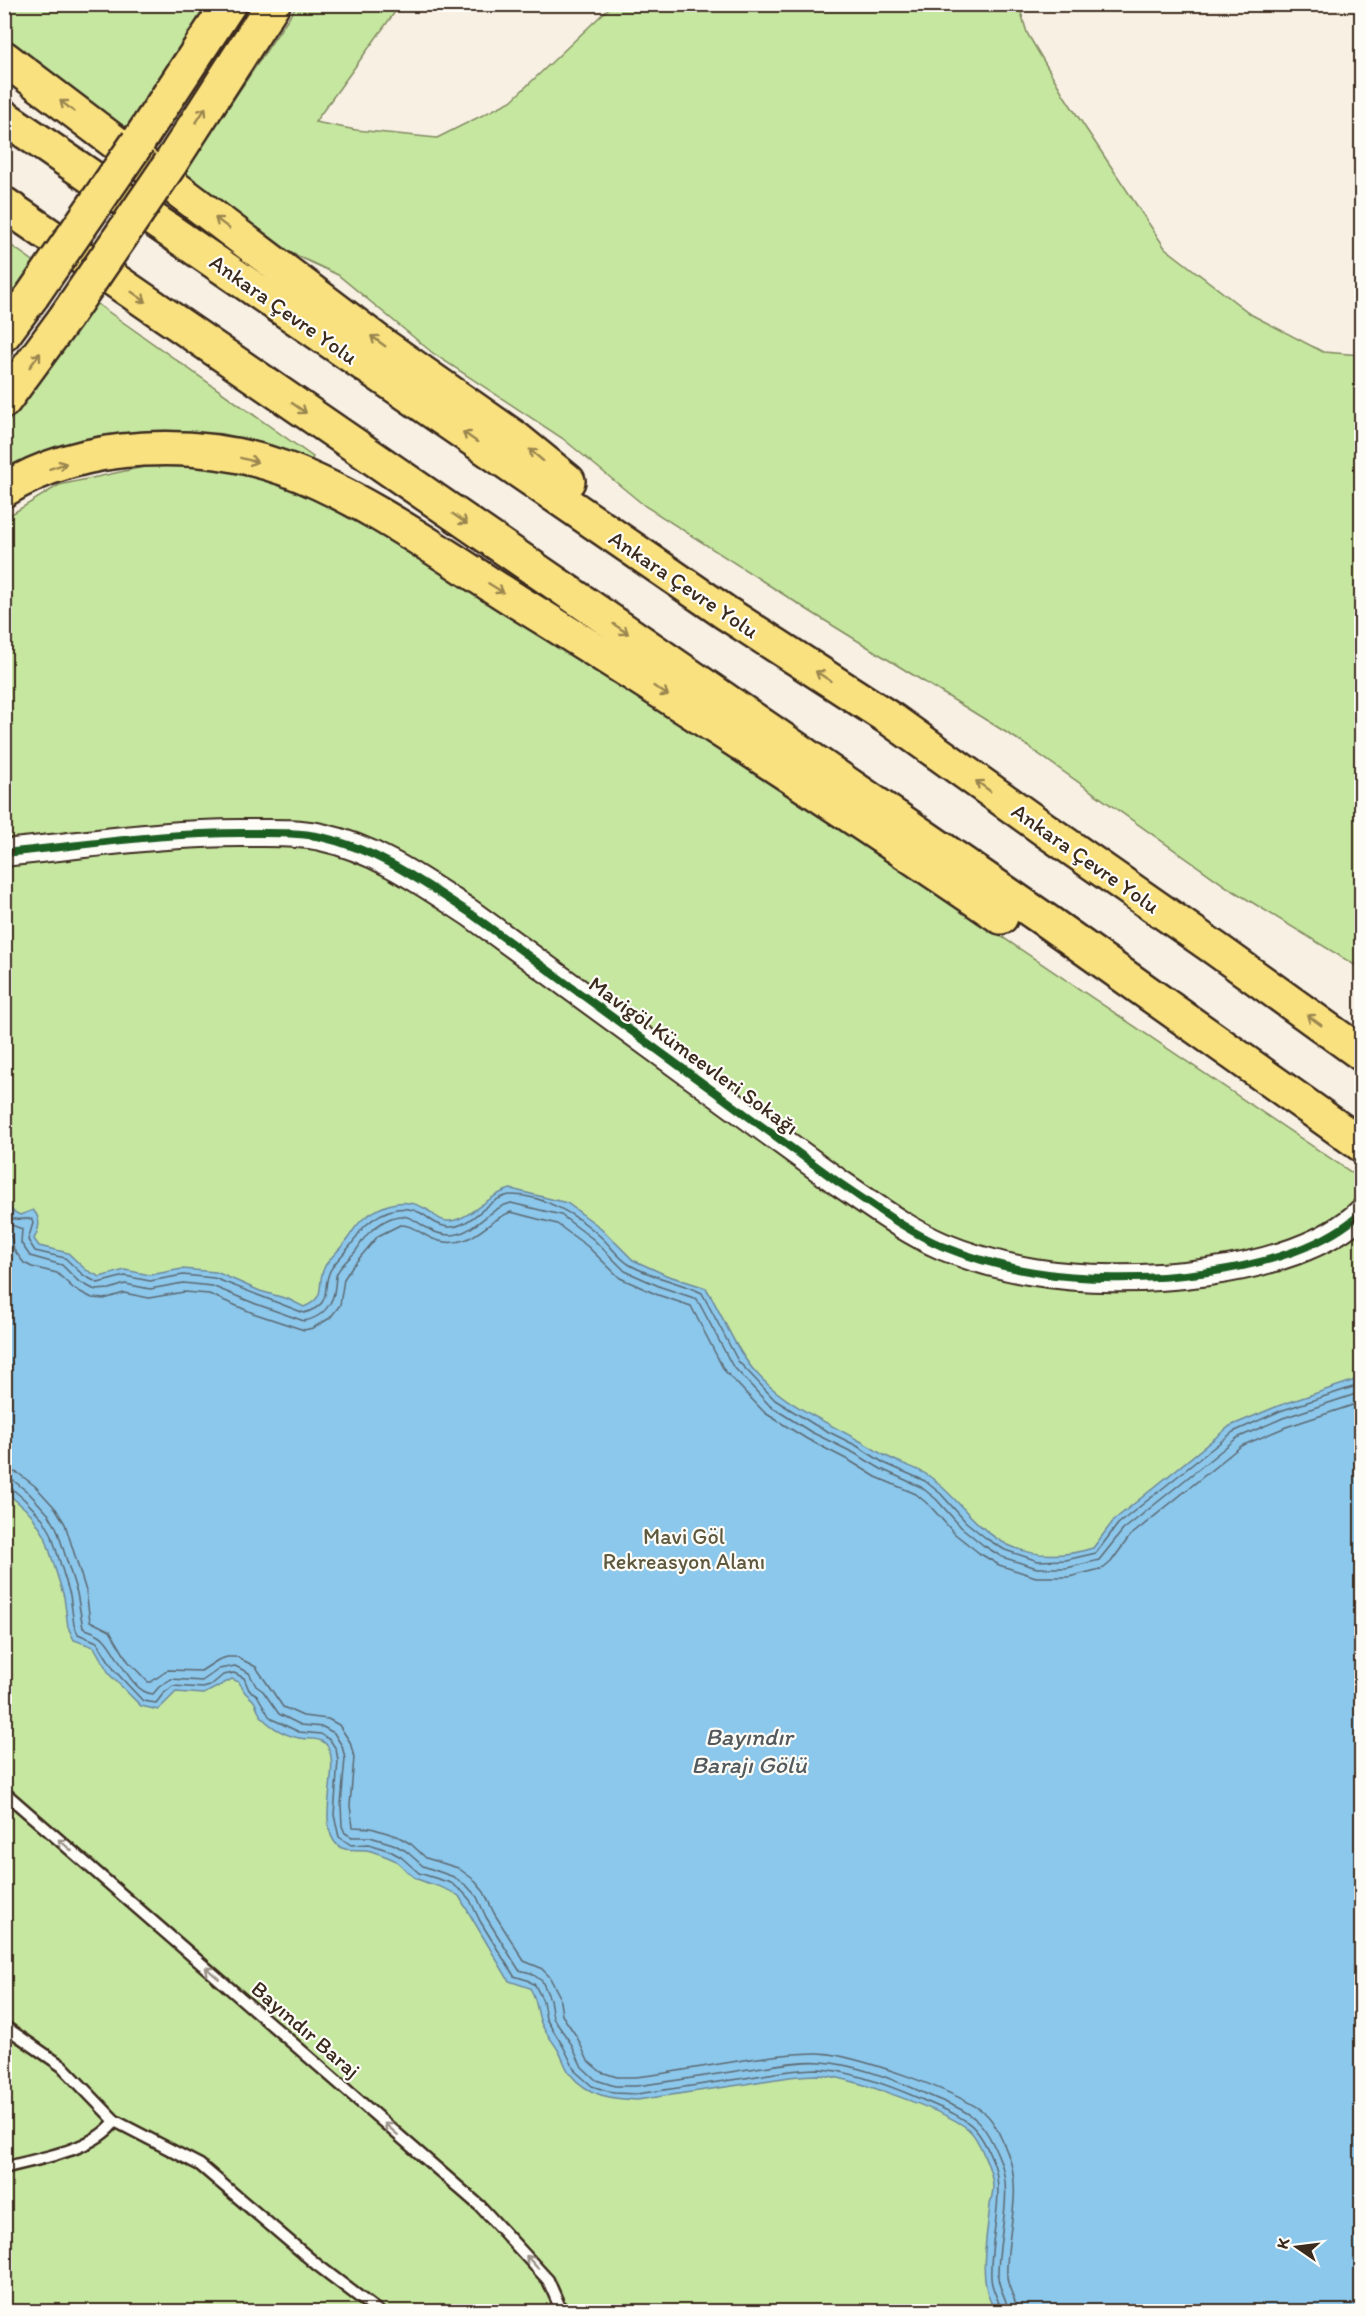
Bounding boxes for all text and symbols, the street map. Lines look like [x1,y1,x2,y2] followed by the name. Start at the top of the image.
[59,99,75,112] one-way arrow
[196,107,208,124] one-way arrow
[215,217,231,230] one-way arrow
[204,248,363,371] street label: Ankara Çevre Yolu
[130,291,147,303] one-way arrow
[370,335,386,347] one-way arrow
[29,352,41,368] one-way arrow
[291,402,307,414] one-way arrow
[463,431,479,443] one-way arrow
[528,448,544,461] one-way arrow
[240,454,259,466] one-way arrow
[48,460,67,471] one-way arrow
[451,513,468,525] one-way arrow
[604,524,764,644] street label: Ankara Çevre Yolu
[487,581,504,594] one-way arrow
[612,623,628,635] one-way arrow
[815,669,832,681] one-way arrow
[652,686,669,698] one-way arrow
[976,780,992,792] one-way arrow
[1006,797,1165,920] street label: Ankara Çevre Yolu
[583,970,804,1141] street label: Mavigöl Kümeevleri Sokağı
[1307,1014,1323,1026] one-way arrow
[603,1523,765,1575] park label: Mavi Göl Rekreasyon Alanı
[691,1722,808,1779] water label: Bayındır Barajı Gölü
[58,1838,73,1852] one-way arrow
[205,1966,220,1980] one-way arrow
[246,1975,366,2084] street label: Bayındır Baraj
[383,2122,399,2135] one-way arrow
[1267,2217,1327,2277] north arrow
[1272,2235,1294,2251] text: K
[525,2255,539,2270] one-way arrow

